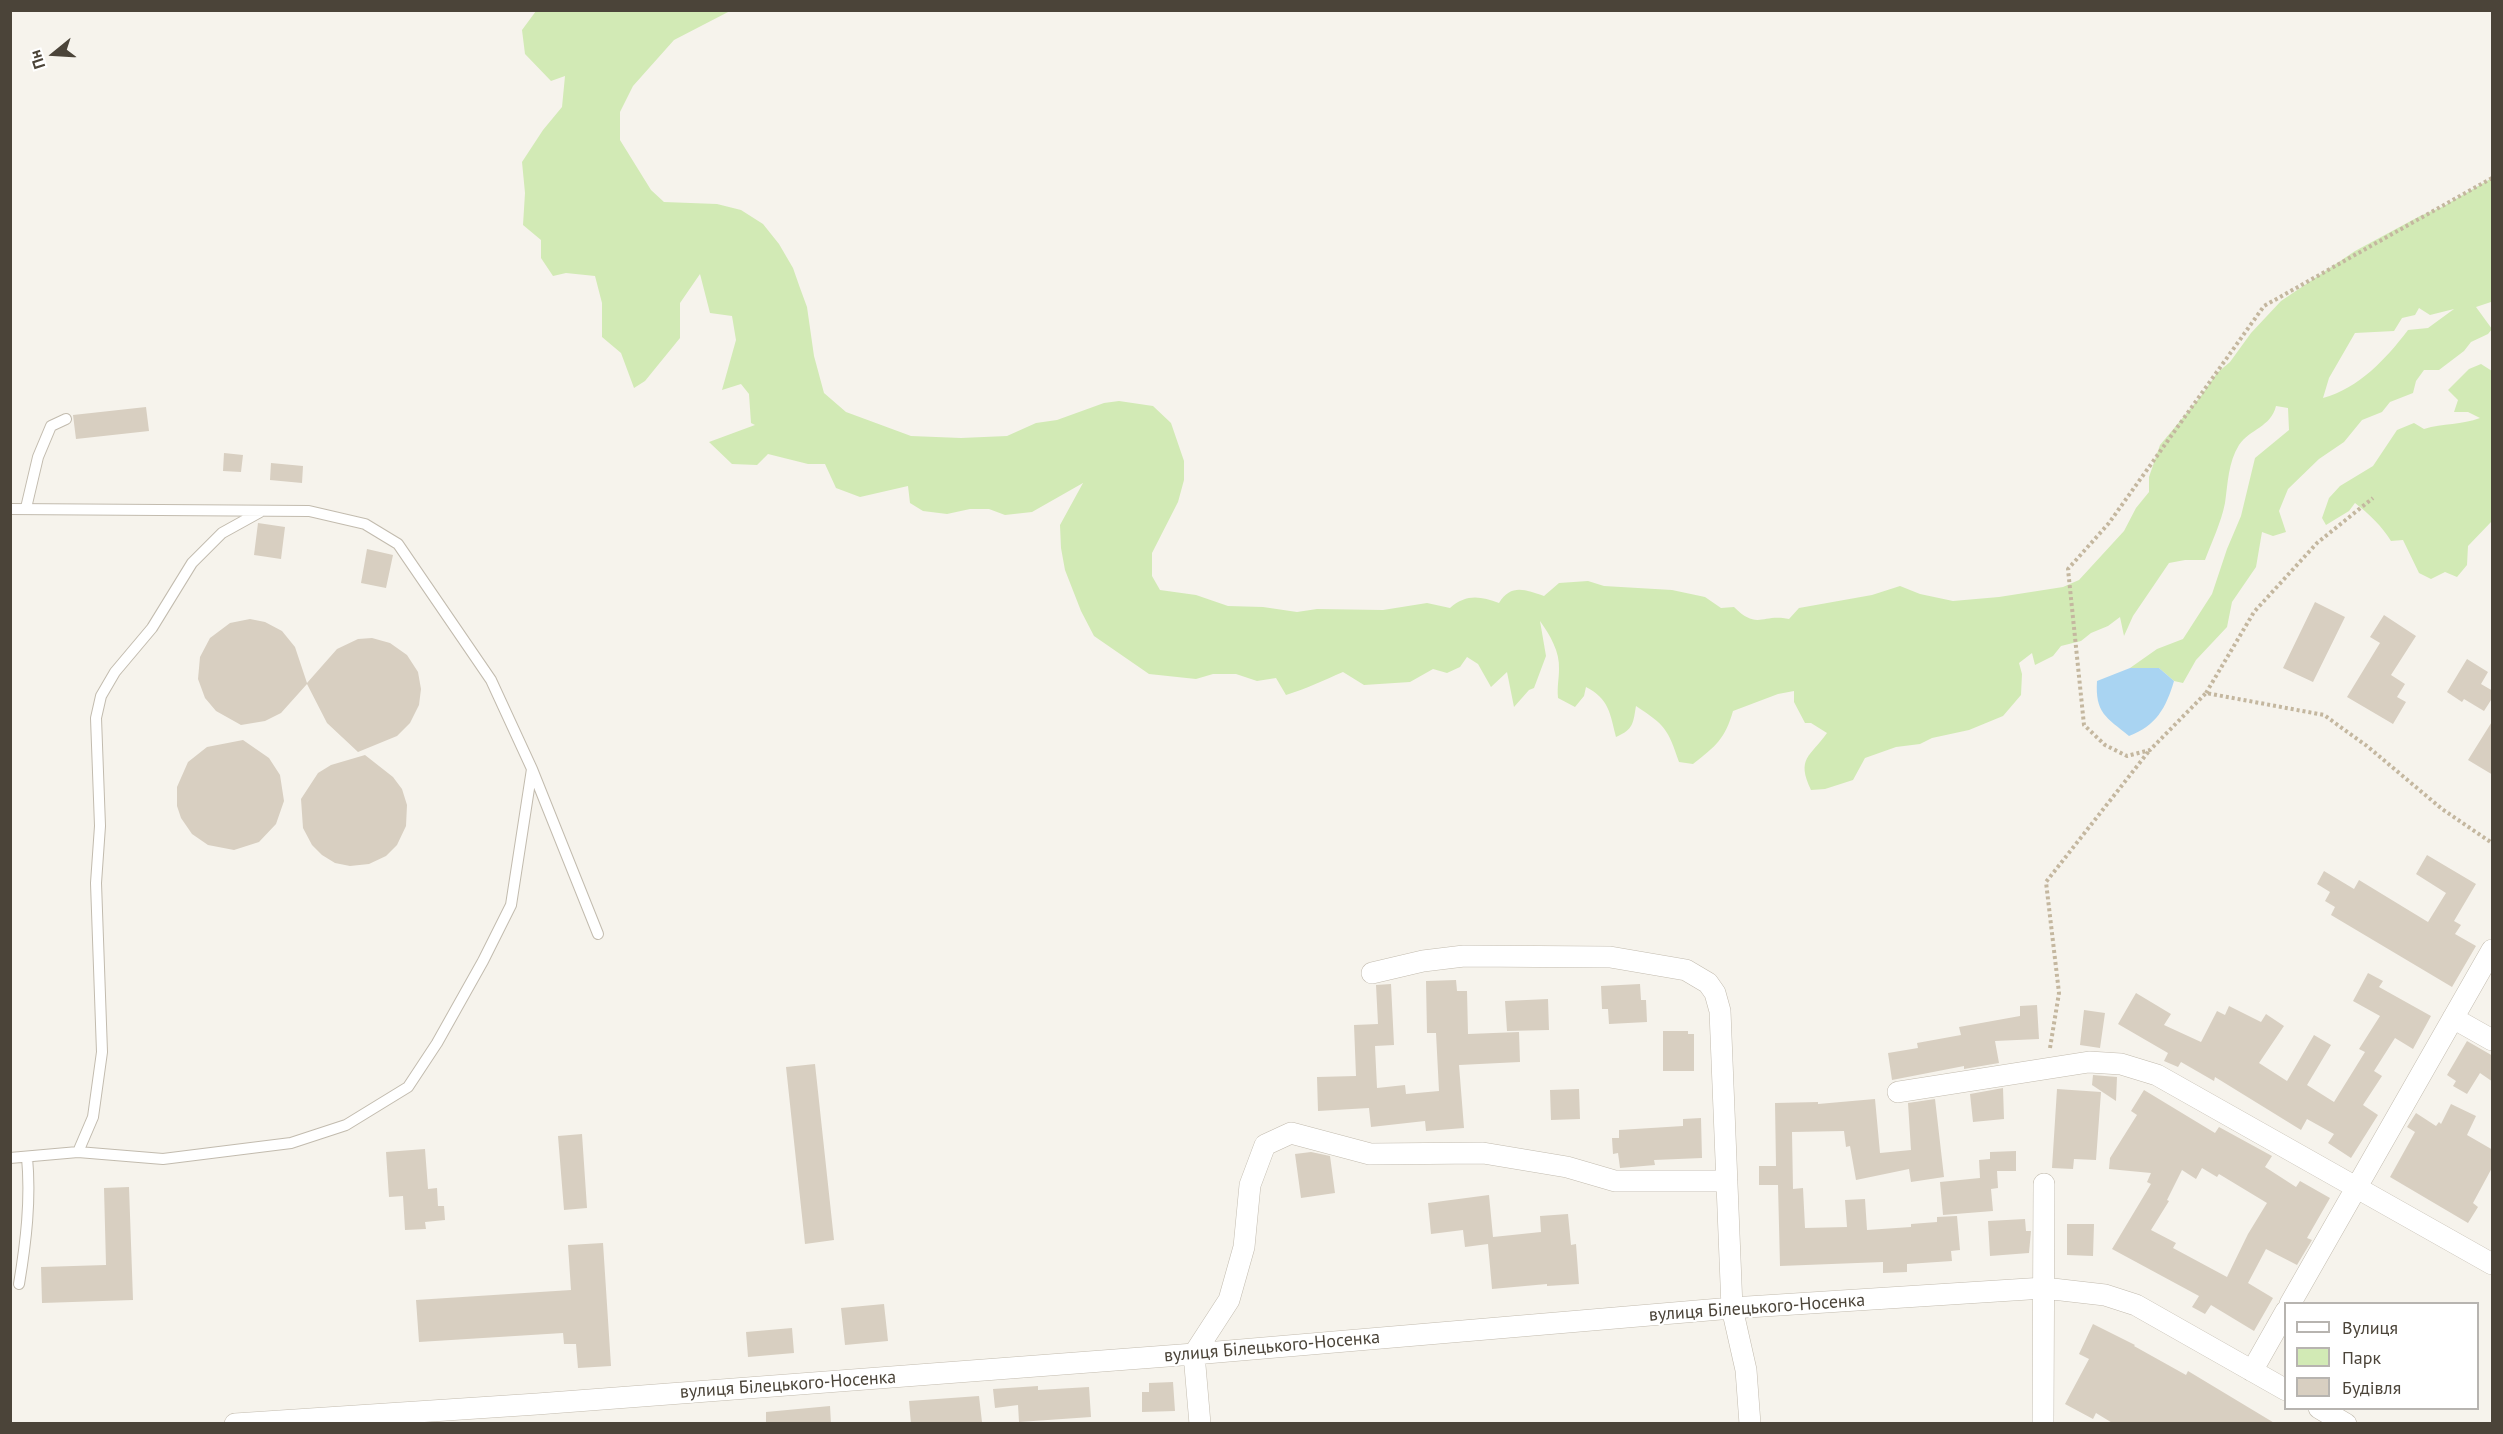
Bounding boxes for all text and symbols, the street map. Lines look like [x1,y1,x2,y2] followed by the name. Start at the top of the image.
[24,24,84,84] north arrow
[24,48,49,72] text: Пн
[1648,1290,1866,1326] street label: вулиця Білецького-Носенка
[2284,1302,2479,1410] legend
[2342,1316,2398,1339] text: Вулиця
[1163,1327,1381,1367] street label: вулиця Білецького-Носенка
[2342,1346,2381,1369] text: Парк
[679,1367,897,1403] street label: вулиця Білецького-Носенка
[2342,1376,2401,1399] text: Будівля

